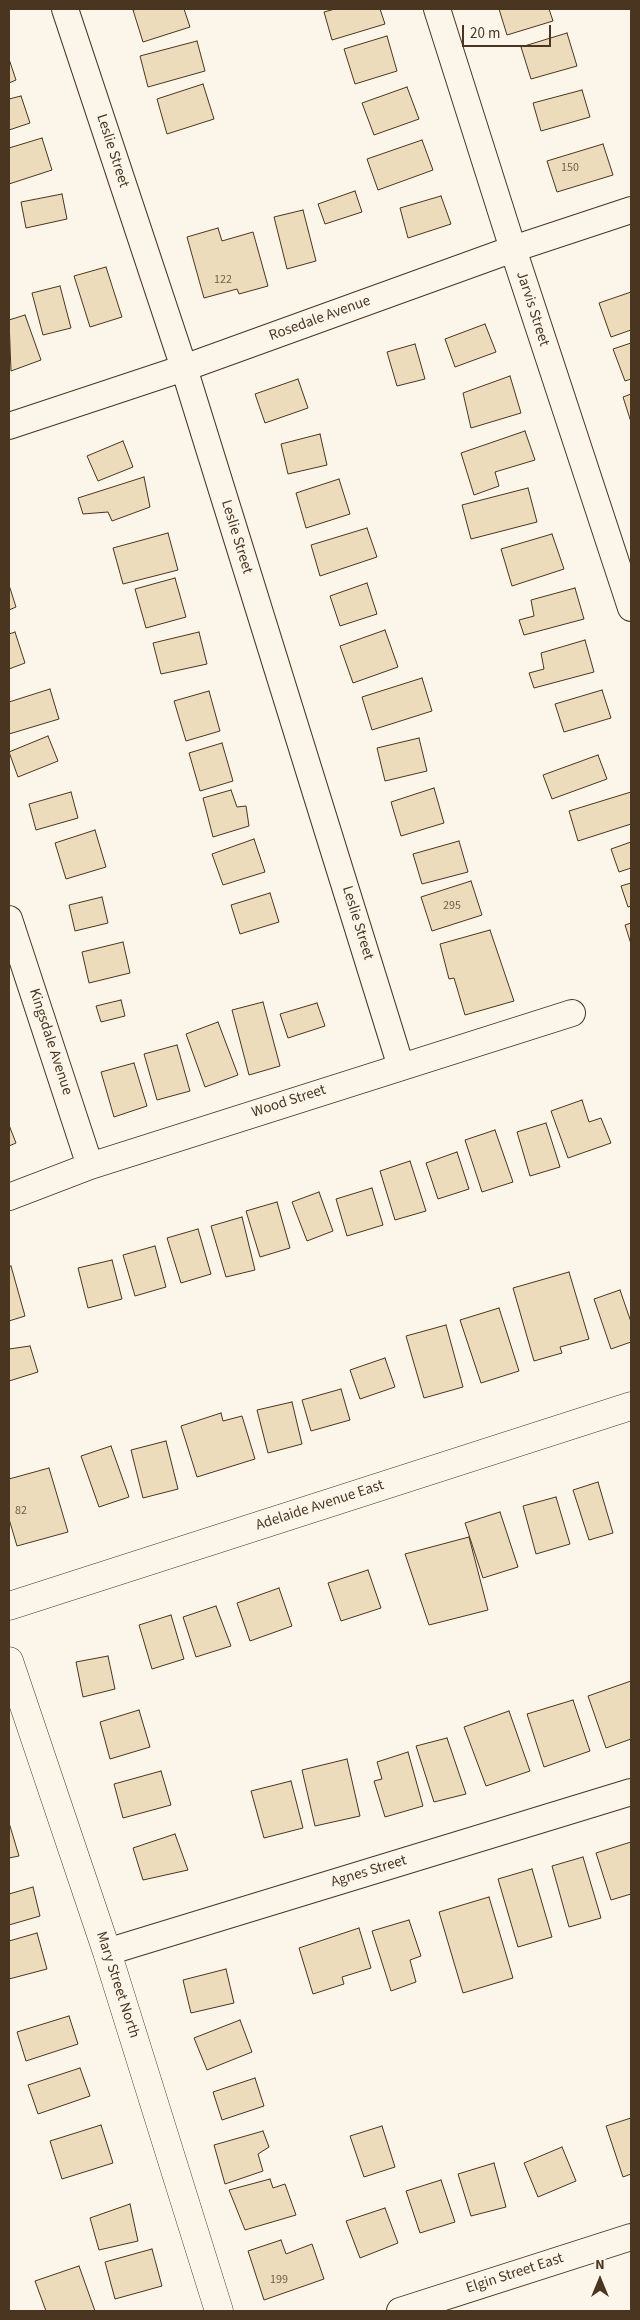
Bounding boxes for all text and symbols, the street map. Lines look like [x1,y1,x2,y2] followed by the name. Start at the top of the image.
[465,15,554,47] scale bar
[470,23,500,44] text: 20 m
[92,112,132,190] street label: Leslie Street
[561,161,579,175] house number: 150
[511,269,553,349] street label: Jarvis Street
[214,273,232,287] house number: 122
[267,292,373,346] street label: Rosedale Avenue
[216,498,256,576] street label: Leslie Street
[337,884,377,962] street label: Leslie Street
[443,899,461,913] house number: 295
[24,987,76,1097] street label: Kingsdale Avenue
[250,1082,328,1122] street label: Wood Street
[254,1477,386,1535] street label: Adelaide Avenue East
[15,1504,27,1518] house number: 82
[329,1852,409,1892] street label: Agnes Street
[91,1929,143,2041] street label: Mary Street North
[464,2250,566,2298] street label: Elgin Street East
[575,2255,625,2305] north arrow
[595,2255,605,2275] text: N
[270,2273,288,2287] house number: 199

